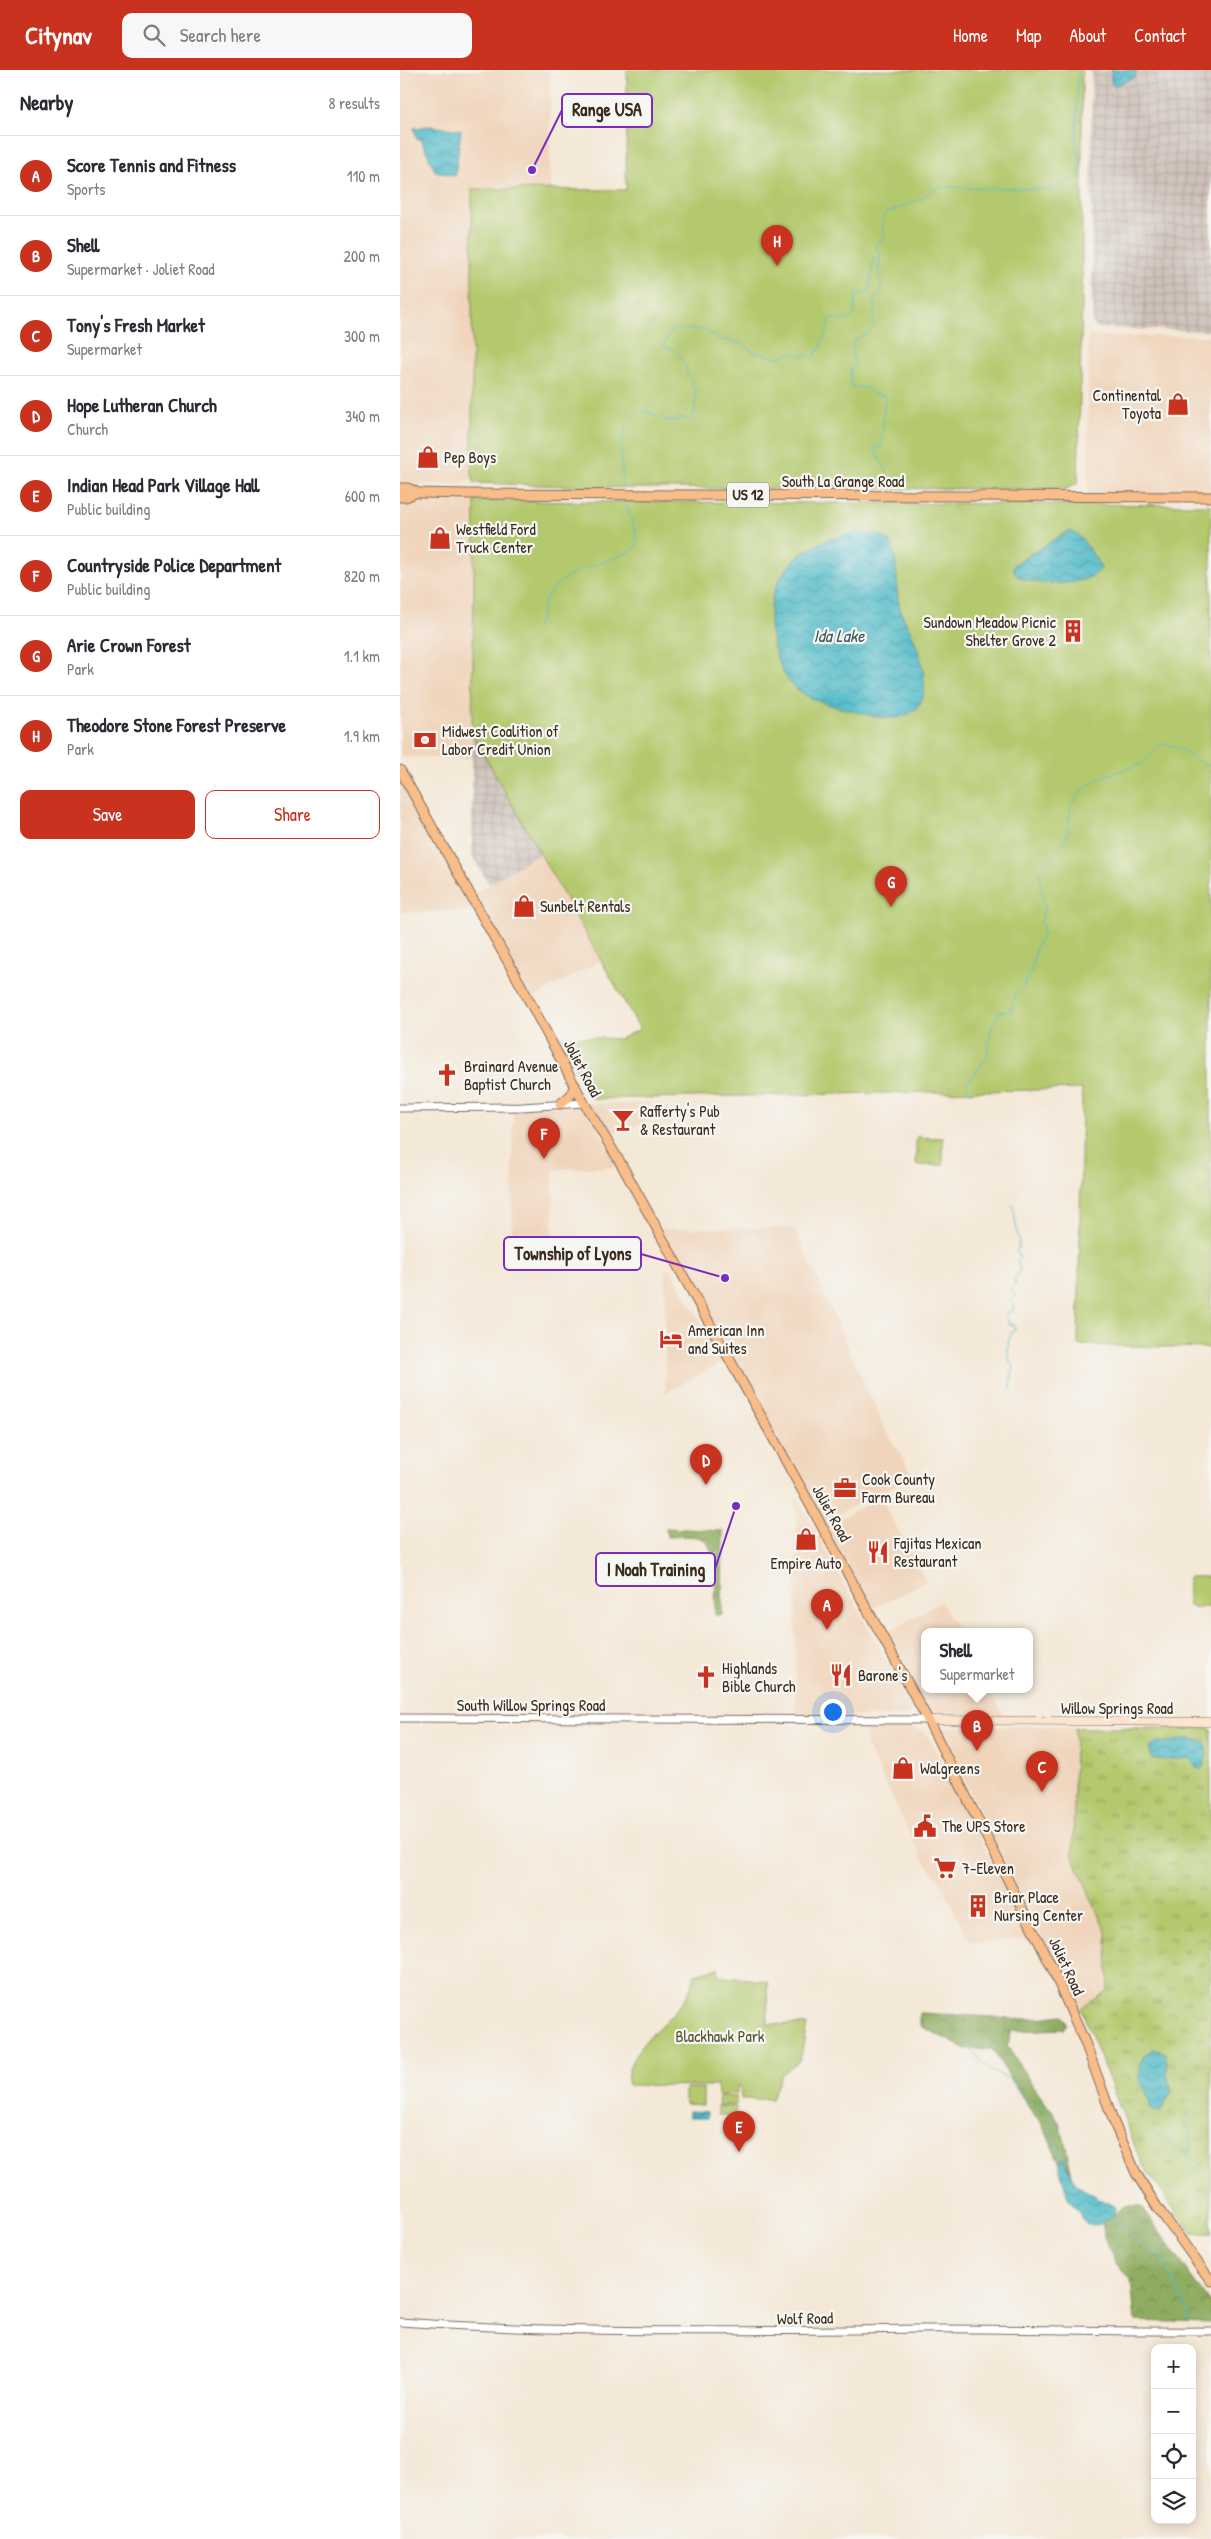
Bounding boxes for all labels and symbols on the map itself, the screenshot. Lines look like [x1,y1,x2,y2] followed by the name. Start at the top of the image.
[562,94,652,127] callout: Range USA
[572,97,642,123] text: Range USA
[761,225,793,266] pin: H
[1093,384,1162,424] place label: Continental Toyota
[1165,391,1191,417] shop icon: Continental Toyota
[415,444,441,470] shop icon: Pep Boys
[444,446,496,468] place label: Pep Boys
[782,470,904,492] street label: South La Grange Road
[727,482,769,508] road number: US 12
[456,518,536,558] place label: Westfield Ford Truck Center
[427,525,453,551] shop icon: Westfield Ford Truck Center
[924,611,1057,651] place label: Sundown Meadow Picnic Shelter Grove 2
[1060,618,1086,644] building icon: Sundown Meadow Picnic Shelter Grove 2
[814,623,865,648] water label: Ida Lake
[442,720,559,760] place label: Midwest Coalition of Labor Credit Union
[412,727,438,753] bank icon: Midwest Coalition of Labor Credit Union
[875,866,907,907] pin: G
[511,893,537,919] shop icon: Sunbelt Rentals
[540,895,630,917] place label: Sunbelt Rentals
[559,1035,607,1101] street label: Joliet Road
[464,1055,559,1095] place label: Brainard Avenue Baptist Church
[434,1062,460,1088] church icon: Brainard Avenue Baptist Church
[640,1100,720,1140] place label: Rafferty's Pub & Restaurant
[610,1107,636,1133] bar icon: Rafferty's Pub & Restaurant
[528,1118,560,1159] pin: F
[504,1237,641,1270] callout: Township of Lyons
[514,1241,632,1267] text: Township of Lyons
[688,1319,764,1359] place label: American Inn and Suites
[658,1326,684,1352] hotel icon: American Inn and Suites
[690,1444,722,1485] pin: D
[861,1468,935,1508] place label: Cook County Farm Bureau
[832,1475,858,1501] office icon: Cook County Farm Bureau
[807,1481,857,1545] street label: Joliet Road
[793,1526,819,1552] shop icon: Empire Auto
[893,1532,982,1572] place label: Fajitas Mexican Restaurant
[865,1539,891,1565] restaurant icon: Fajitas Mexican Restaurant
[771,1552,842,1574] place label: Empire Auto
[596,1553,715,1586] callout: I Noah Training
[607,1557,705,1583] text: I Noah Training
[811,1589,843,1630] pin: A
[722,1657,796,1697] place label: Highlands Bible Church
[828,1662,854,1688] restaurant icon: Barone's
[693,1664,719,1690] church icon: Highlands Bible Church
[858,1664,907,1686] place label: Barone's
[457,1694,605,1716] street label: South Willow Springs Road
[1061,1697,1173,1719] street label: Willow Springs Road
[820,1699,846,1725] your location
[961,1710,993,1751] pin: B
[1026,1751,1058,1792] pin: C
[890,1755,916,1781] shop icon: Walgreens
[920,1757,980,1779] place label: Walgreens
[912,1813,938,1839] public building icon: The UPS Store
[942,1815,1026,1837] place label: The UPS Store
[932,1855,958,1881] supermarket icon: 7-Eleven
[962,1857,1014,1879] place label: 7-Eleven
[994,1886,1083,1926] place label: Briar Place Nursing Center
[965,1893,991,1919] building icon: Briar Place Nursing Center
[1044,1933,1090,1999] street label: Joliet Road
[676,2025,765,2047] park label: Blackhawk Park
[723,2111,755,2152] pin: E
[777,2307,833,2329] street label: Wolf Road

